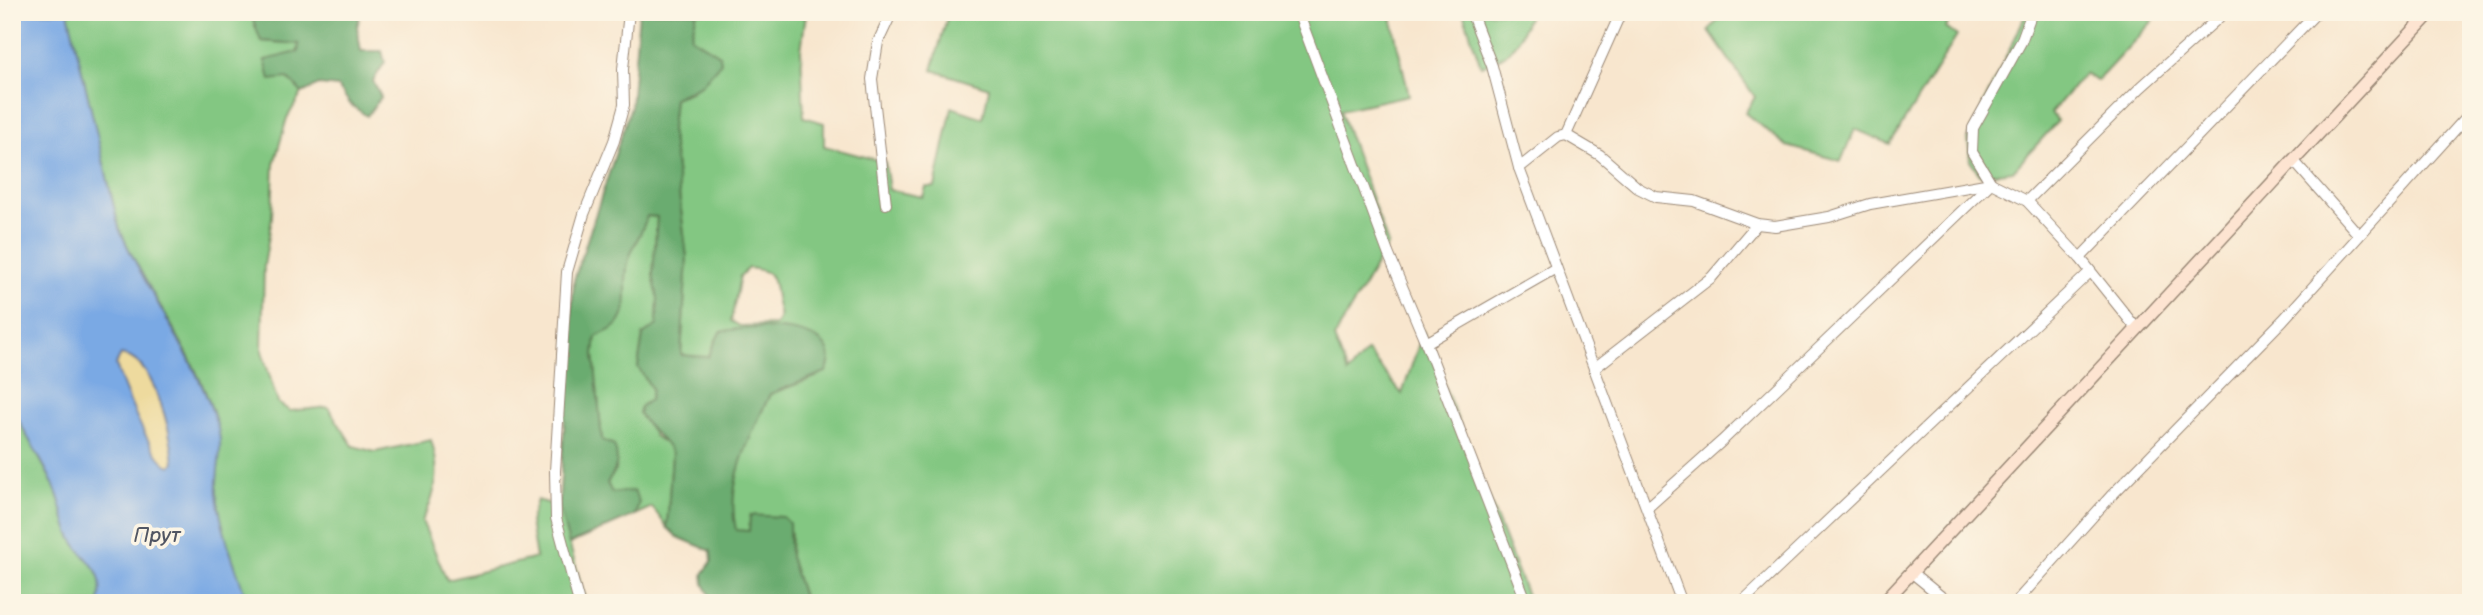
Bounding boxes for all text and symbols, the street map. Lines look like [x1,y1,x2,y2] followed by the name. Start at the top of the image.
[133,523,182,548] water label: Прут

